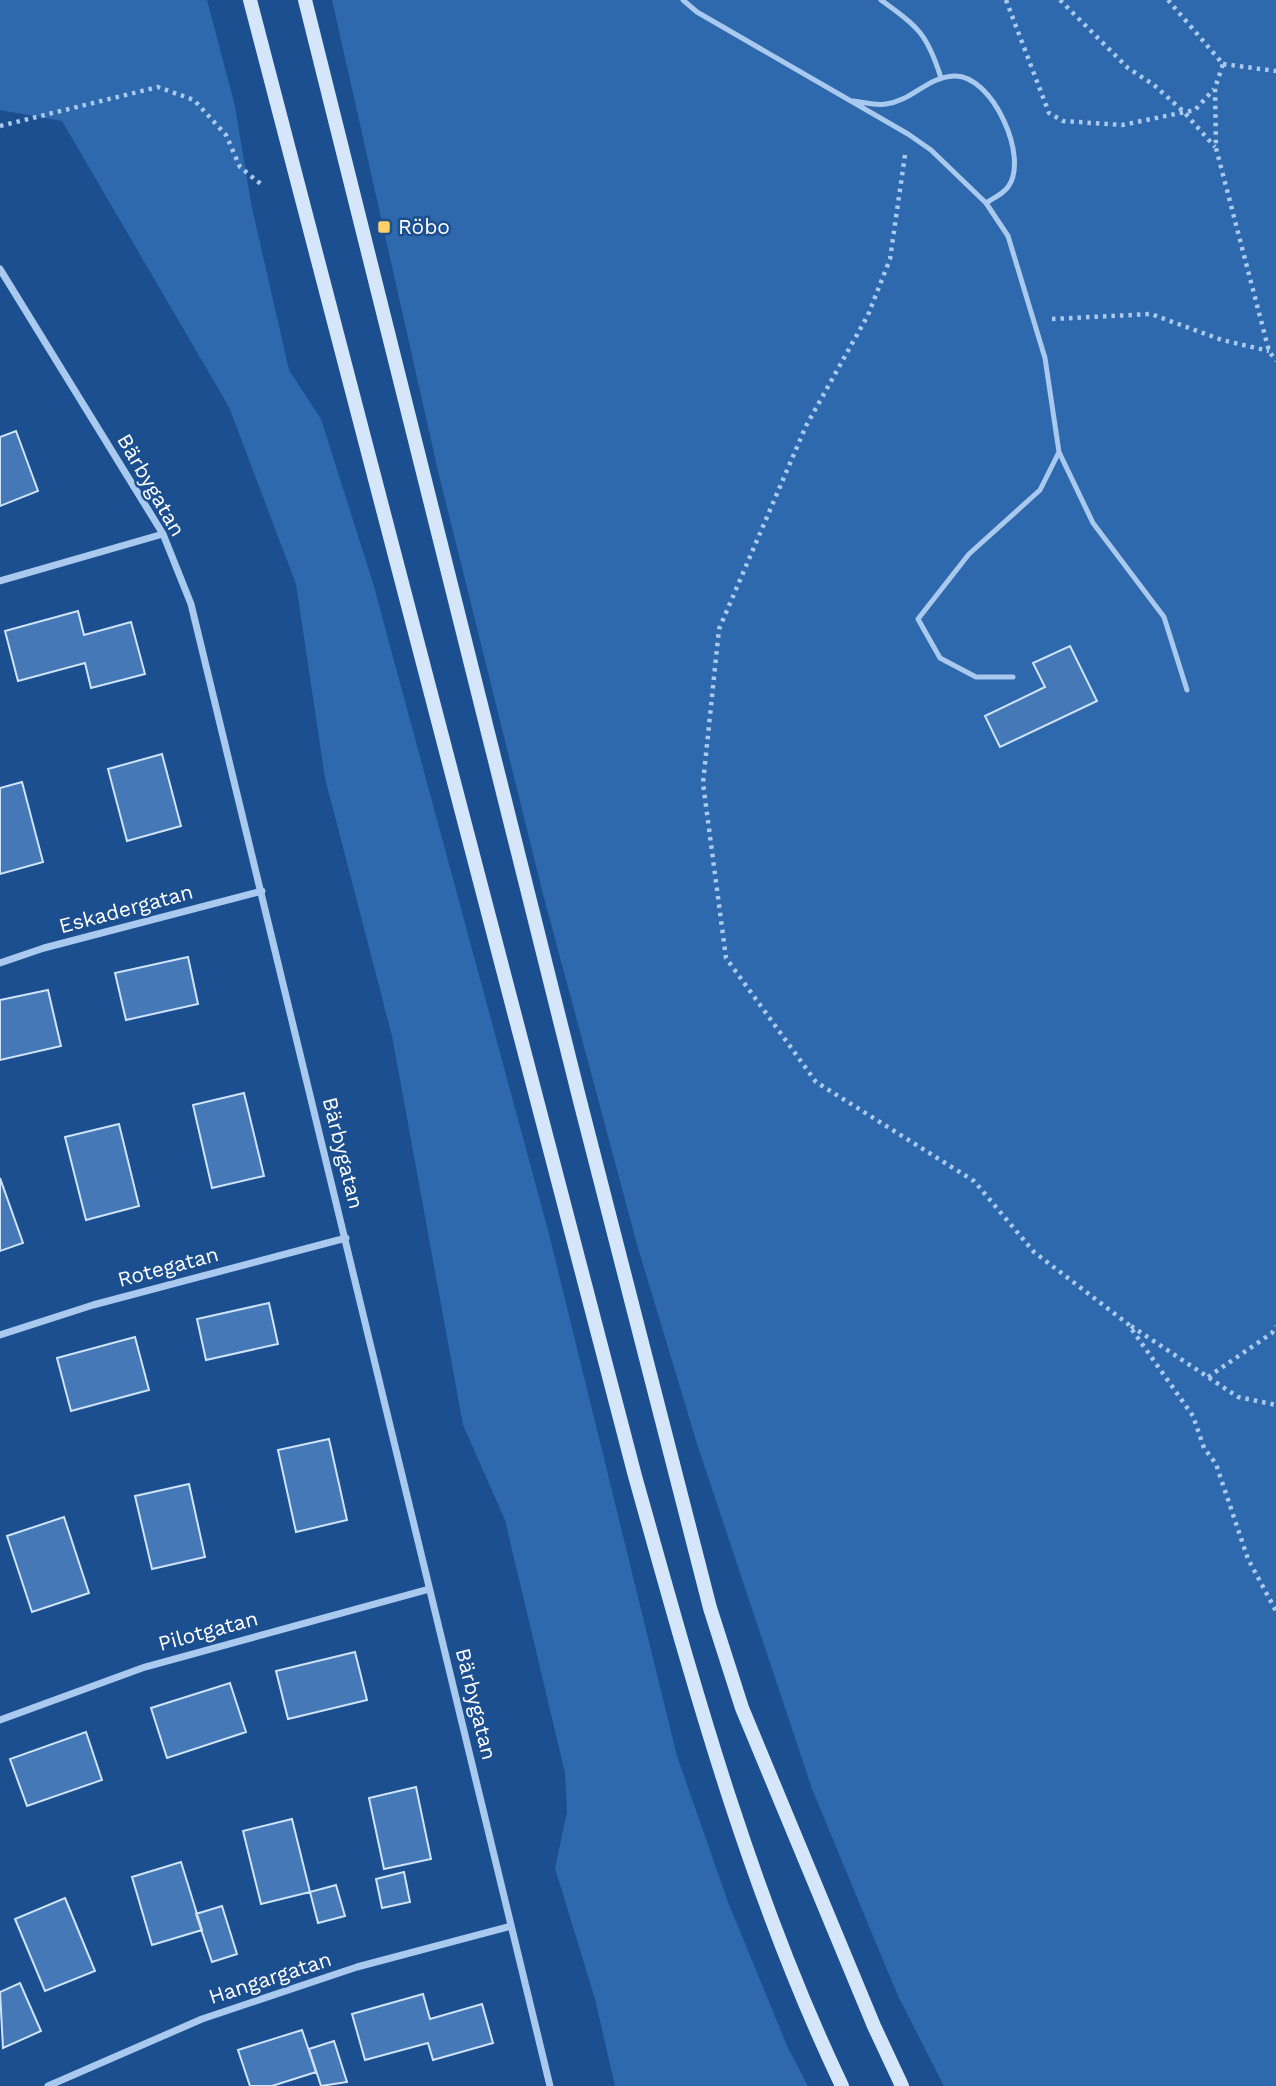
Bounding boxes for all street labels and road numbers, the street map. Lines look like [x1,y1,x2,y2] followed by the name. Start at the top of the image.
[112,429,191,540] street label: Bärbygatan
[56,879,196,938] street label: Eskadergatan
[318,1094,369,1211] street label: Bärbygatan
[115,1241,221,1292] street label: Rotegatan
[155,1605,261,1656] street label: Pilotgatan
[451,1645,502,1762] street label: Bärbygatan
[205,1946,334,2009] street label: Hangargatan

